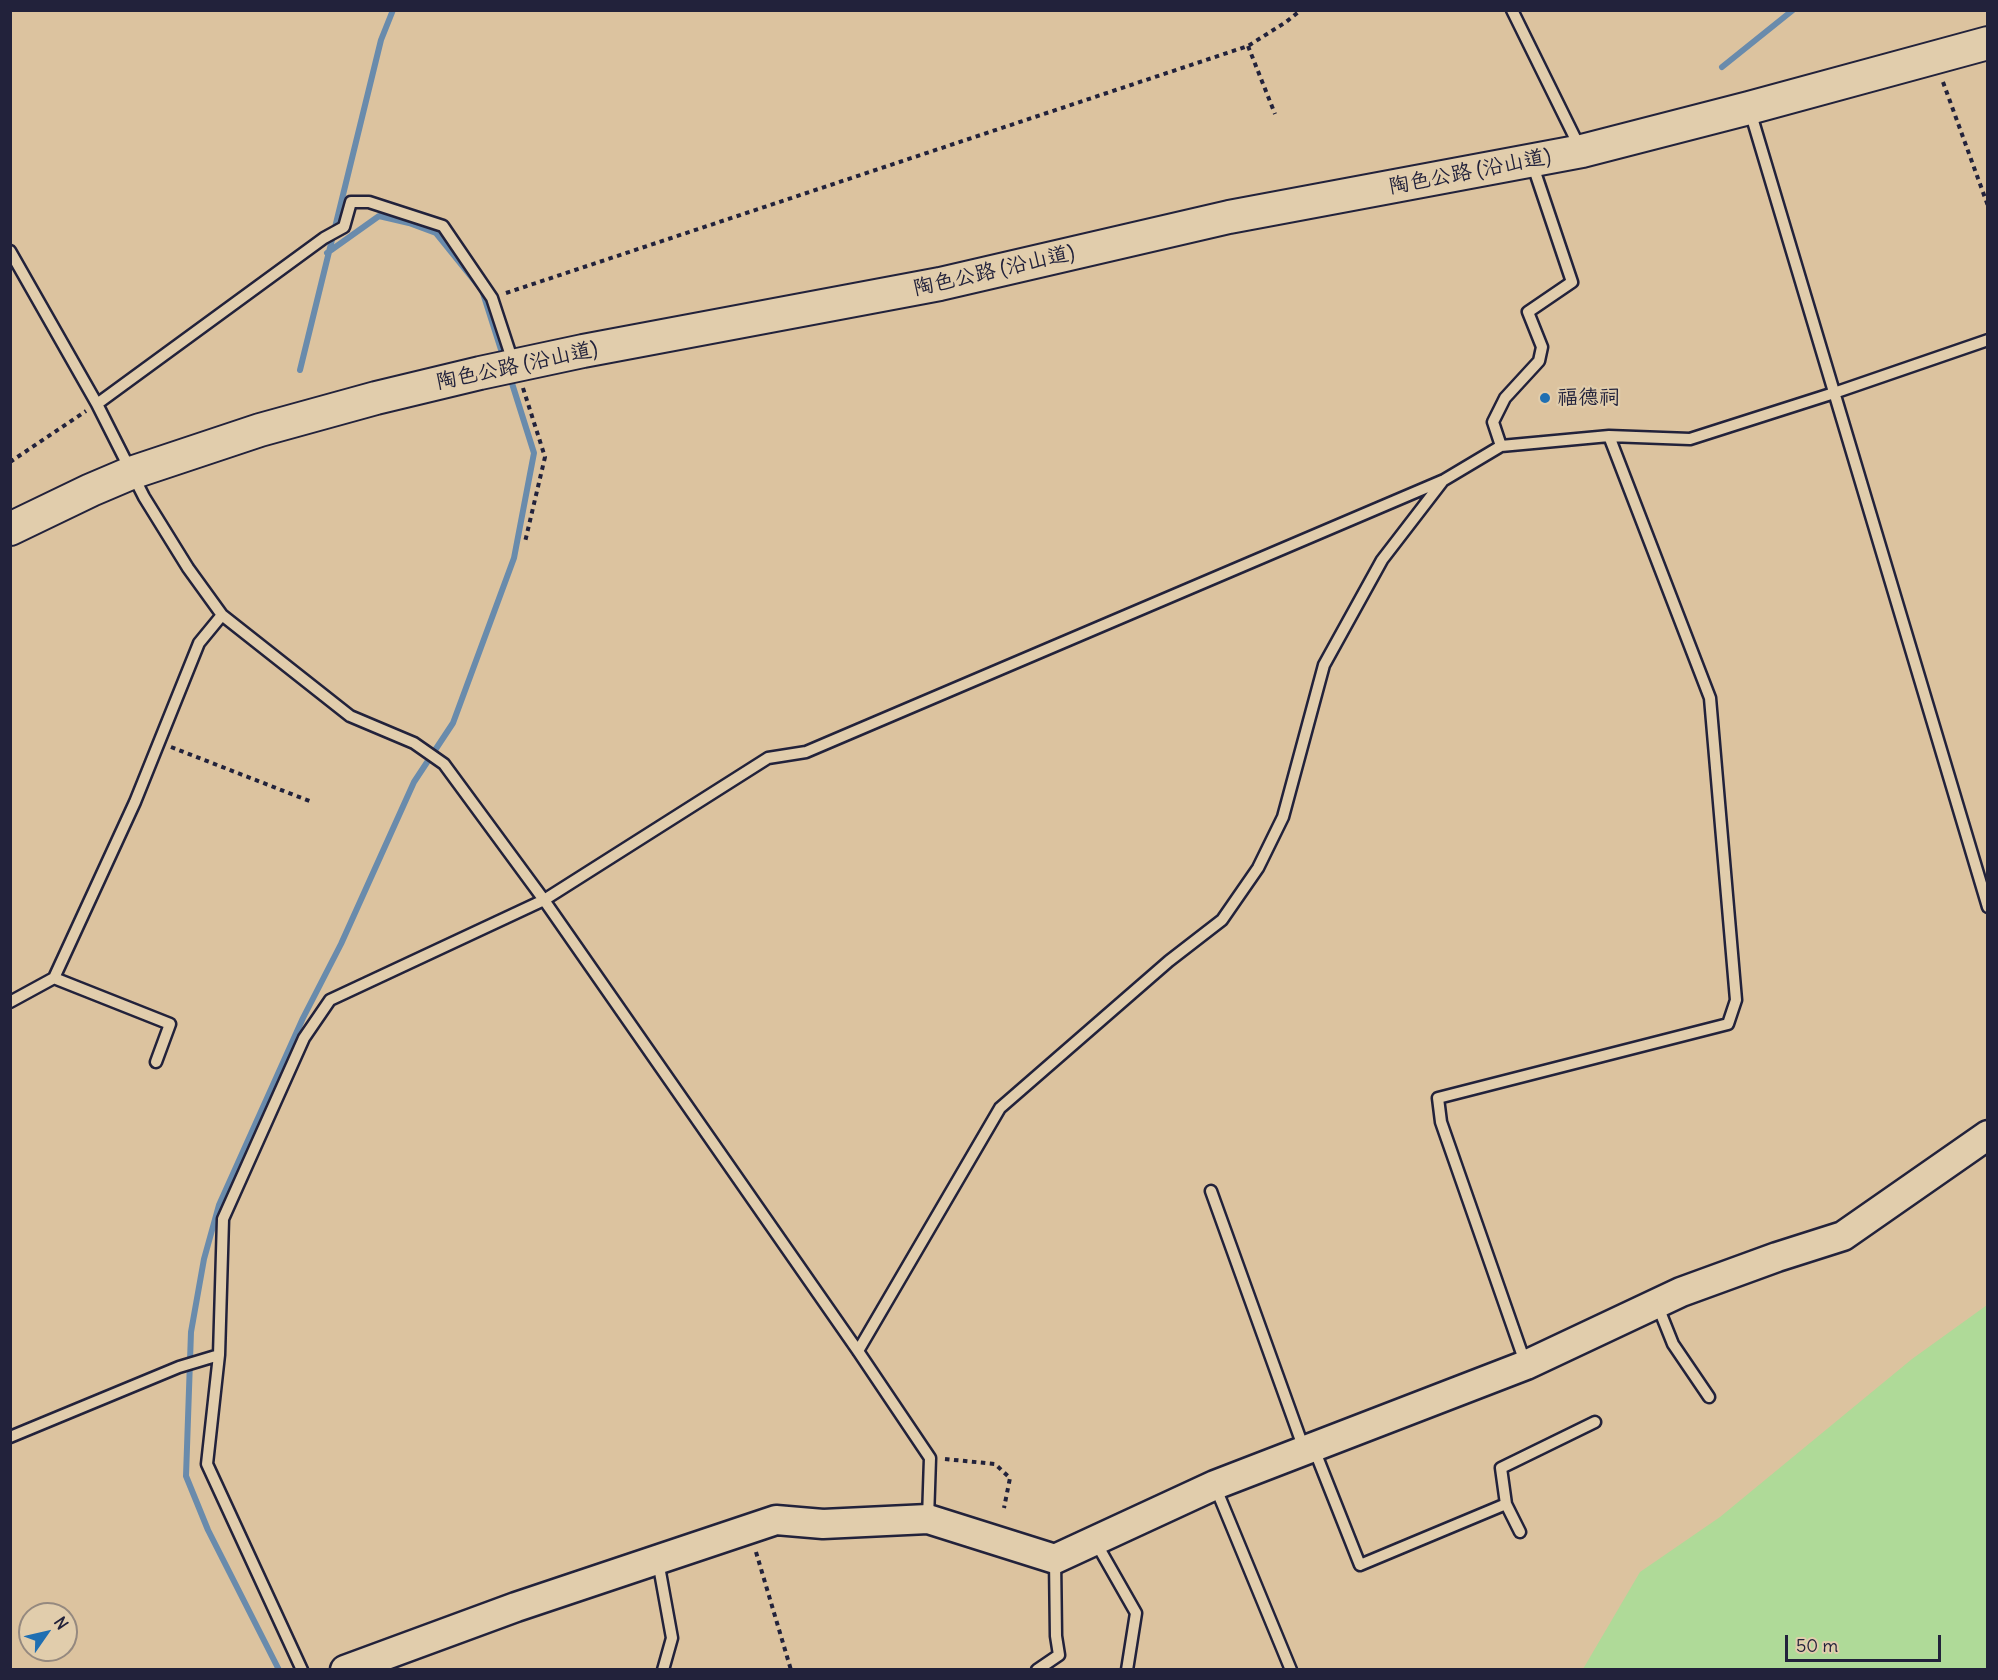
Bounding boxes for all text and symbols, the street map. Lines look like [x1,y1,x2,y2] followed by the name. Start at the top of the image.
[1387,144,1553,200] street label: 陶色公路 (沿山道)
[911,240,1077,302] street label: 陶色公路 (沿山道)
[434,337,600,395] street label: 陶色公路 (沿山道)
[1557,385,1620,411] place label: 福德祠
[1538,391,1552,405] marker: 福德祠
[18,1602,78,1662] north arrow
[50,1613,73,1633] text: N
[1788,1623,1944,1661] scale bar
[1796,1634,1838,1657] text: 50 m

